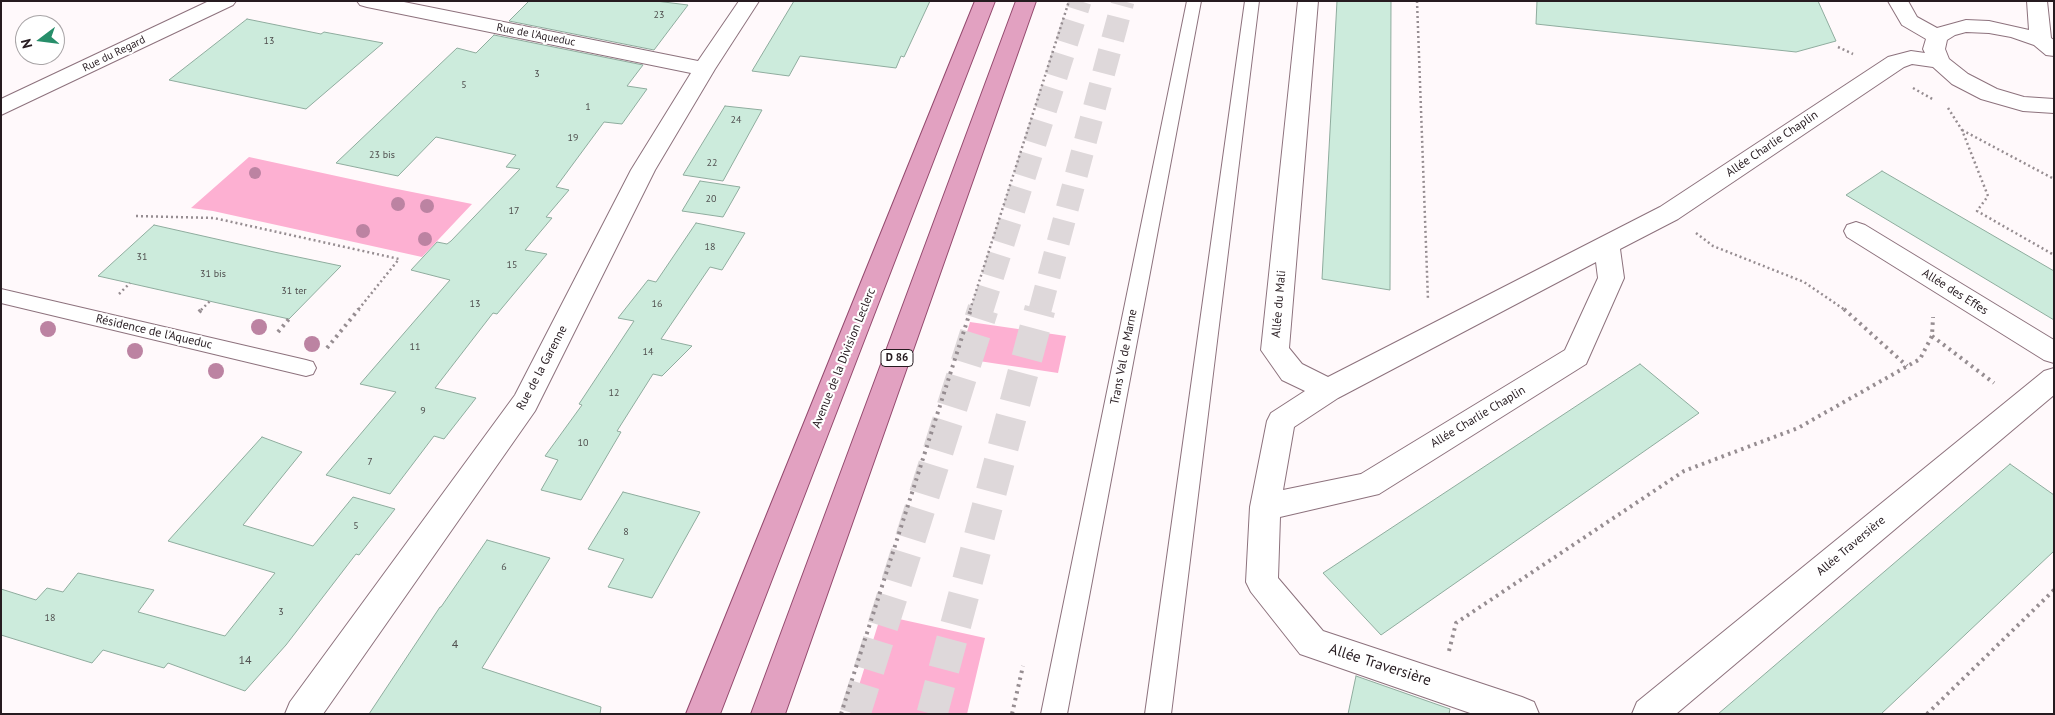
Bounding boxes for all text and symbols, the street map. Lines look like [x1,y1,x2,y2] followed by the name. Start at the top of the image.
[654,9,664,21] house number: 23
[15,15,65,65] north arrow
[495,21,577,49] street label: Rue de l'Aqueduc
[80,33,148,75] street label: Rue du Regard
[264,35,274,47] house number: 13
[17,37,36,50] text: N
[534,68,540,80] house number: 3
[461,79,467,91] house number: 5
[585,101,591,113] house number: 1
[1723,108,1821,180] street label: Allée Charlie Chaplin
[731,114,741,126] house number: 24
[568,132,578,144] house number: 19
[369,149,395,161] house number: 23 bis
[707,157,717,169] house number: 22
[706,193,716,205] house number: 20
[509,205,519,217] house number: 17
[705,241,715,253] house number: 18
[137,251,147,263] house number: 31
[507,259,517,271] house number: 15
[1919,266,1991,318] street label: Allée des Effes
[200,268,226,280] house number: 31 bis
[1269,270,1289,338] street label: Allée du Mali
[281,285,307,297] house number: 31 ter
[809,286,879,430] street label: Avenue de la Division Leclerc
[470,298,480,310] house number: 13
[652,298,662,310] house number: 16
[1108,308,1140,406] street label: Trans Val de Marne
[94,312,214,352] street label: Résidence de l'Aqueduc
[514,323,570,413] street label: Rue de la Garenne
[410,341,420,353] house number: 11
[643,346,653,358] house number: 14
[881,349,913,366] road number: D 86
[1428,383,1528,451] street label: Allée Charlie Chaplin
[609,387,619,399] house number: 12
[420,405,426,417] house number: 9
[578,437,588,449] house number: 10
[367,456,373,468] house number: 7
[1814,513,1888,579] street label: Allée Traversière
[353,520,359,532] house number: 5
[623,526,629,538] house number: 8
[501,561,507,573] house number: 6
[278,606,284,618] house number: 3
[45,612,55,624] house number: 18
[452,638,458,652] house number: 4
[1327,640,1433,690] street label: Allée Traversière
[238,654,252,668] house number: 14

